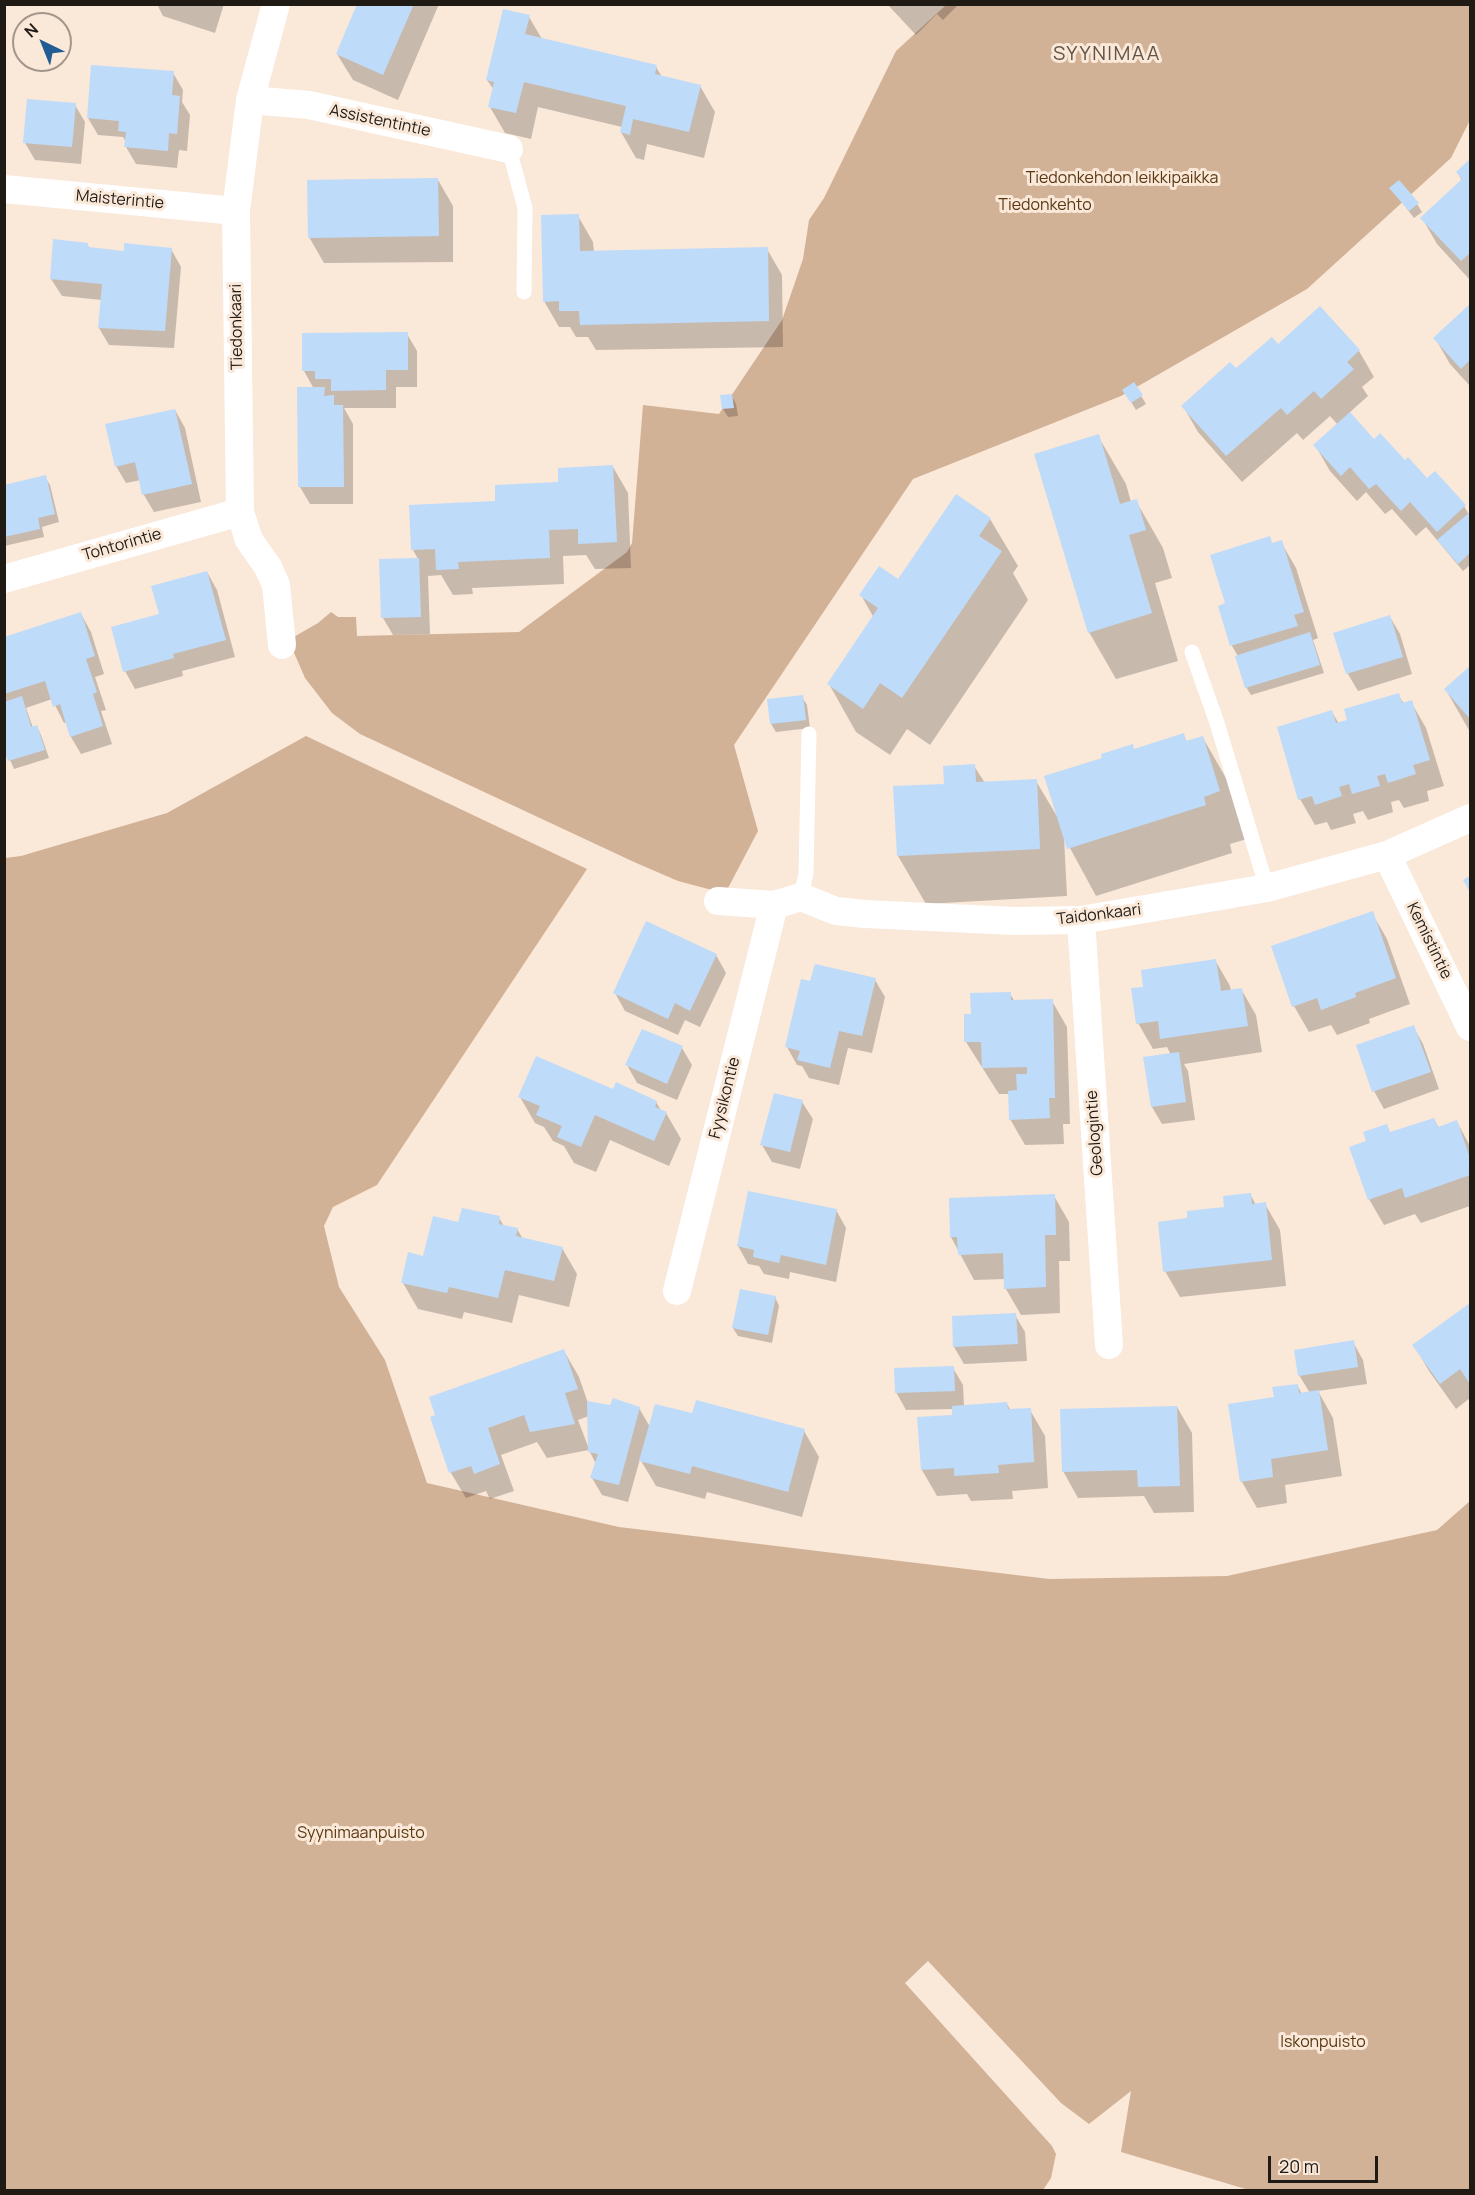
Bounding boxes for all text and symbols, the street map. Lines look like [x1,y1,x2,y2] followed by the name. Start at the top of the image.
[12,12,72,72] north arrow
[19,18,43,42] text: N
[1053,42,1161,66] district label: SYYNIMAA
[328,101,432,141] street label: Assistentintie
[1026,169,1218,189] park label: Tiedonkehdon leikkipaikka
[75,187,165,213] street label: Maisterintie
[998,196,1092,216] park label: Tiedonkehto
[227,284,247,370] street label: Tiedonkaari
[80,525,164,565] street label: Tohtorintie
[1056,900,1142,930] street label: Taidonkaari
[1402,900,1456,982] street label: Kemistintie
[706,1055,744,1141] street label: Fyysikontie
[1082,1090,1108,1176] street label: Geologintie
[297,1824,425,1844] park label: Syynimaanpuisto
[1280,2033,1366,2053] park label: Iskonpuisto
[1271,2144,1380,2182] scale bar
[1279,2154,1319,2178] text: 20 m

